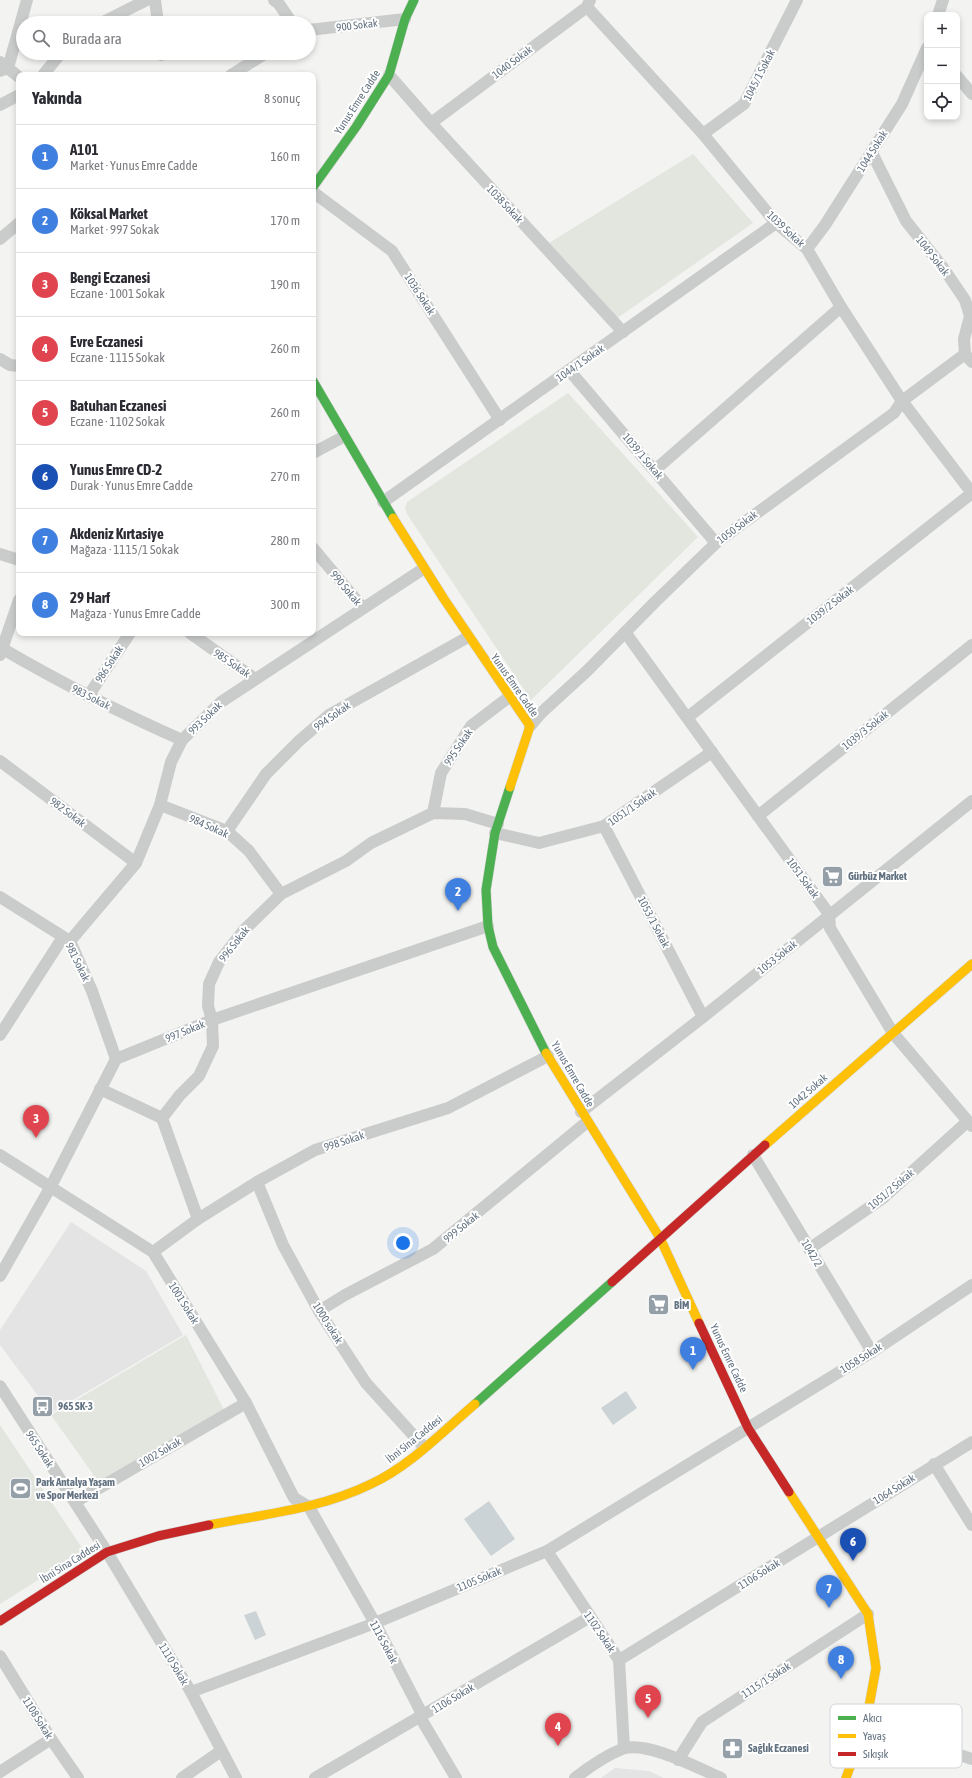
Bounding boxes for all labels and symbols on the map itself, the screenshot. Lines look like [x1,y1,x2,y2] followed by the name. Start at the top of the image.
[336,16,379,33] street label: 900 Sokak
[490,43,534,81] street label: 1040 Sokak
[741,47,777,103] street label: 1045/1 Sokak
[332,68,382,136] street label: Yunus Emre Cadde
[855,128,890,174] street label: 1044 Sokak
[485,183,525,225] street label: 1038 Sokak
[765,209,807,249] street label: 1039 Sokak
[914,234,952,278] street label: 1049 Sokak
[402,271,438,317] street label: 1036 Sokak
[554,342,606,384] street label: 1044/1 Sokak
[621,431,666,481] street label: 1039/1 Sokak
[715,508,759,546] street label: 1050 Sokak
[328,568,364,608] street label: 990 Sokak
[804,583,856,627] street label: 1039/2 Sokak
[93,643,125,685] street label: 986 Sokak
[211,646,253,680] street label: 985 Sokak
[489,651,541,719] street label: Yunus Emre Cadde
[70,682,112,712] street label: 983 Sokak
[186,699,224,737] street label: 993 Sokak
[312,699,353,733] street label: 994 Sokak
[840,708,891,752] street label: 1039/3 Sokak
[441,726,475,768] street label: 995 Sokak
[606,786,658,828] street label: 1051/1 Sokak
[48,795,88,829] street label: 982 Sokak
[188,812,231,840] street label: 984 Sokak
[784,856,822,901] street label: 1051 Sokak
[820,863,846,889] supermarket icon: Gürbüz Market
[848,870,908,882] place label: Gürbüz Market
[445,878,471,911] pin: 2
[636,895,672,950] street label: 1053/1 Sokak
[216,924,252,964] street label: 996 Sokak
[755,938,799,976] street label: 1053 Sokak
[63,941,93,983] street label: 981 Sokak
[163,1018,207,1044] street label: 997 Sokak
[549,1039,597,1109] street label: Yunus Emre Cadde
[786,1071,830,1111] street label: 1042 Sokak
[23,1105,49,1138] pin: 3
[322,1129,366,1153] street label: 998 Sokak
[866,1166,916,1211] street label: 1051/2 Sokak
[441,1209,481,1245] street label: 999 Sokak
[393,1233,413,1253] your location
[799,1237,825,1269] street label: 1042/2
[167,1280,202,1326] street label: 1001 Sokak
[645,1292,671,1318] supermarket icon: BİM
[674,1299,689,1311] place label: BİM
[311,1300,345,1346] street label: 1000 sokak
[708,1322,750,1394] street label: Yunus Emre Cadde
[680,1337,706,1370] pin: 1
[838,1340,884,1375] street label: 1058 Sokak
[30,1393,56,1419] bus stop icon: 965 SK-3
[58,1400,93,1412] place label: 965 SK-3
[384,1413,444,1465] street label: İbni Sina Caddesi
[24,1428,56,1470] street label: 965 Sokak
[137,1435,183,1469] street label: 1002 Sokak
[871,1471,917,1506] street label: 1064 Sokak
[8,1475,34,1501] sports icon: Park Antalya Yaşam ve Spor Merkezi
[36,1476,115,1501] place label: Park Antalya Yaşam ve Spor Merkezi
[840,1528,866,1561] pin: 6
[38,1539,102,1585] street label: İbni Sina Caddesi
[736,1556,782,1591] street label: 1106 Sokak
[455,1564,503,1594] street label: 1105 Sokak
[816,1575,842,1608] pin: 7
[582,1609,618,1655] street label: 1102 Sokak
[368,1619,400,1666] street label: 1116 Sokak
[157,1641,191,1687] street label: 1110 Sokak
[828,1646,854,1679] pin: 8
[739,1660,793,1700] street label: 1115/1 Sokak
[430,1681,476,1715] street label: 1106 Sokak
[635,1685,661,1718] pin: 5
[21,1695,56,1741] street label: 1108 Sokak
[830,1704,962,1768] legend
[863,1712,882,1724] text: Akıcı
[545,1713,571,1746] pin: 4
[863,1730,886,1742] text: Yavaş
[719,1735,745,1761] pharmacy icon: Sağlık Eczanesi
[748,1742,809,1754] place label: Sağlık Eczanesi
[863,1748,889,1760] text: Sıkışık

